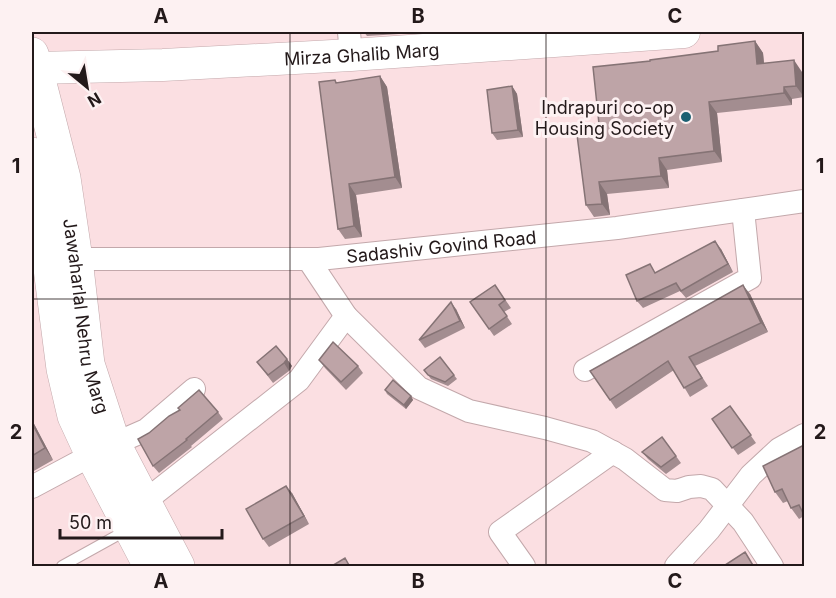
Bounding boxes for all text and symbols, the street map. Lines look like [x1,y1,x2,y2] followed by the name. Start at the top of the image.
[154,4,169,28] text: A
[411,4,425,28] text: B
[668,4,682,28] text: C
[284,38,440,69] street label: Mirza Ghalib Marg
[57,57,117,117] north arrow
[84,88,105,112] text: N
[535,97,674,139] place label: Indrapuri co-op Housing Society
[679,110,693,124] marker: Indrapuri co-op Housing Society
[12,154,20,178] text: 1
[816,154,824,178] text: 1
[60,217,114,416] street label: Jawaharlal Nehru Marg
[345,226,537,267] street label: Sadashiv Govind Road
[10,420,22,444] text: 2
[814,420,826,444] text: 2
[60,502,222,540] scale bar
[69,512,112,533] text: 50 m
[154,569,169,593] text: A
[411,569,425,593] text: B
[668,569,682,593] text: C

